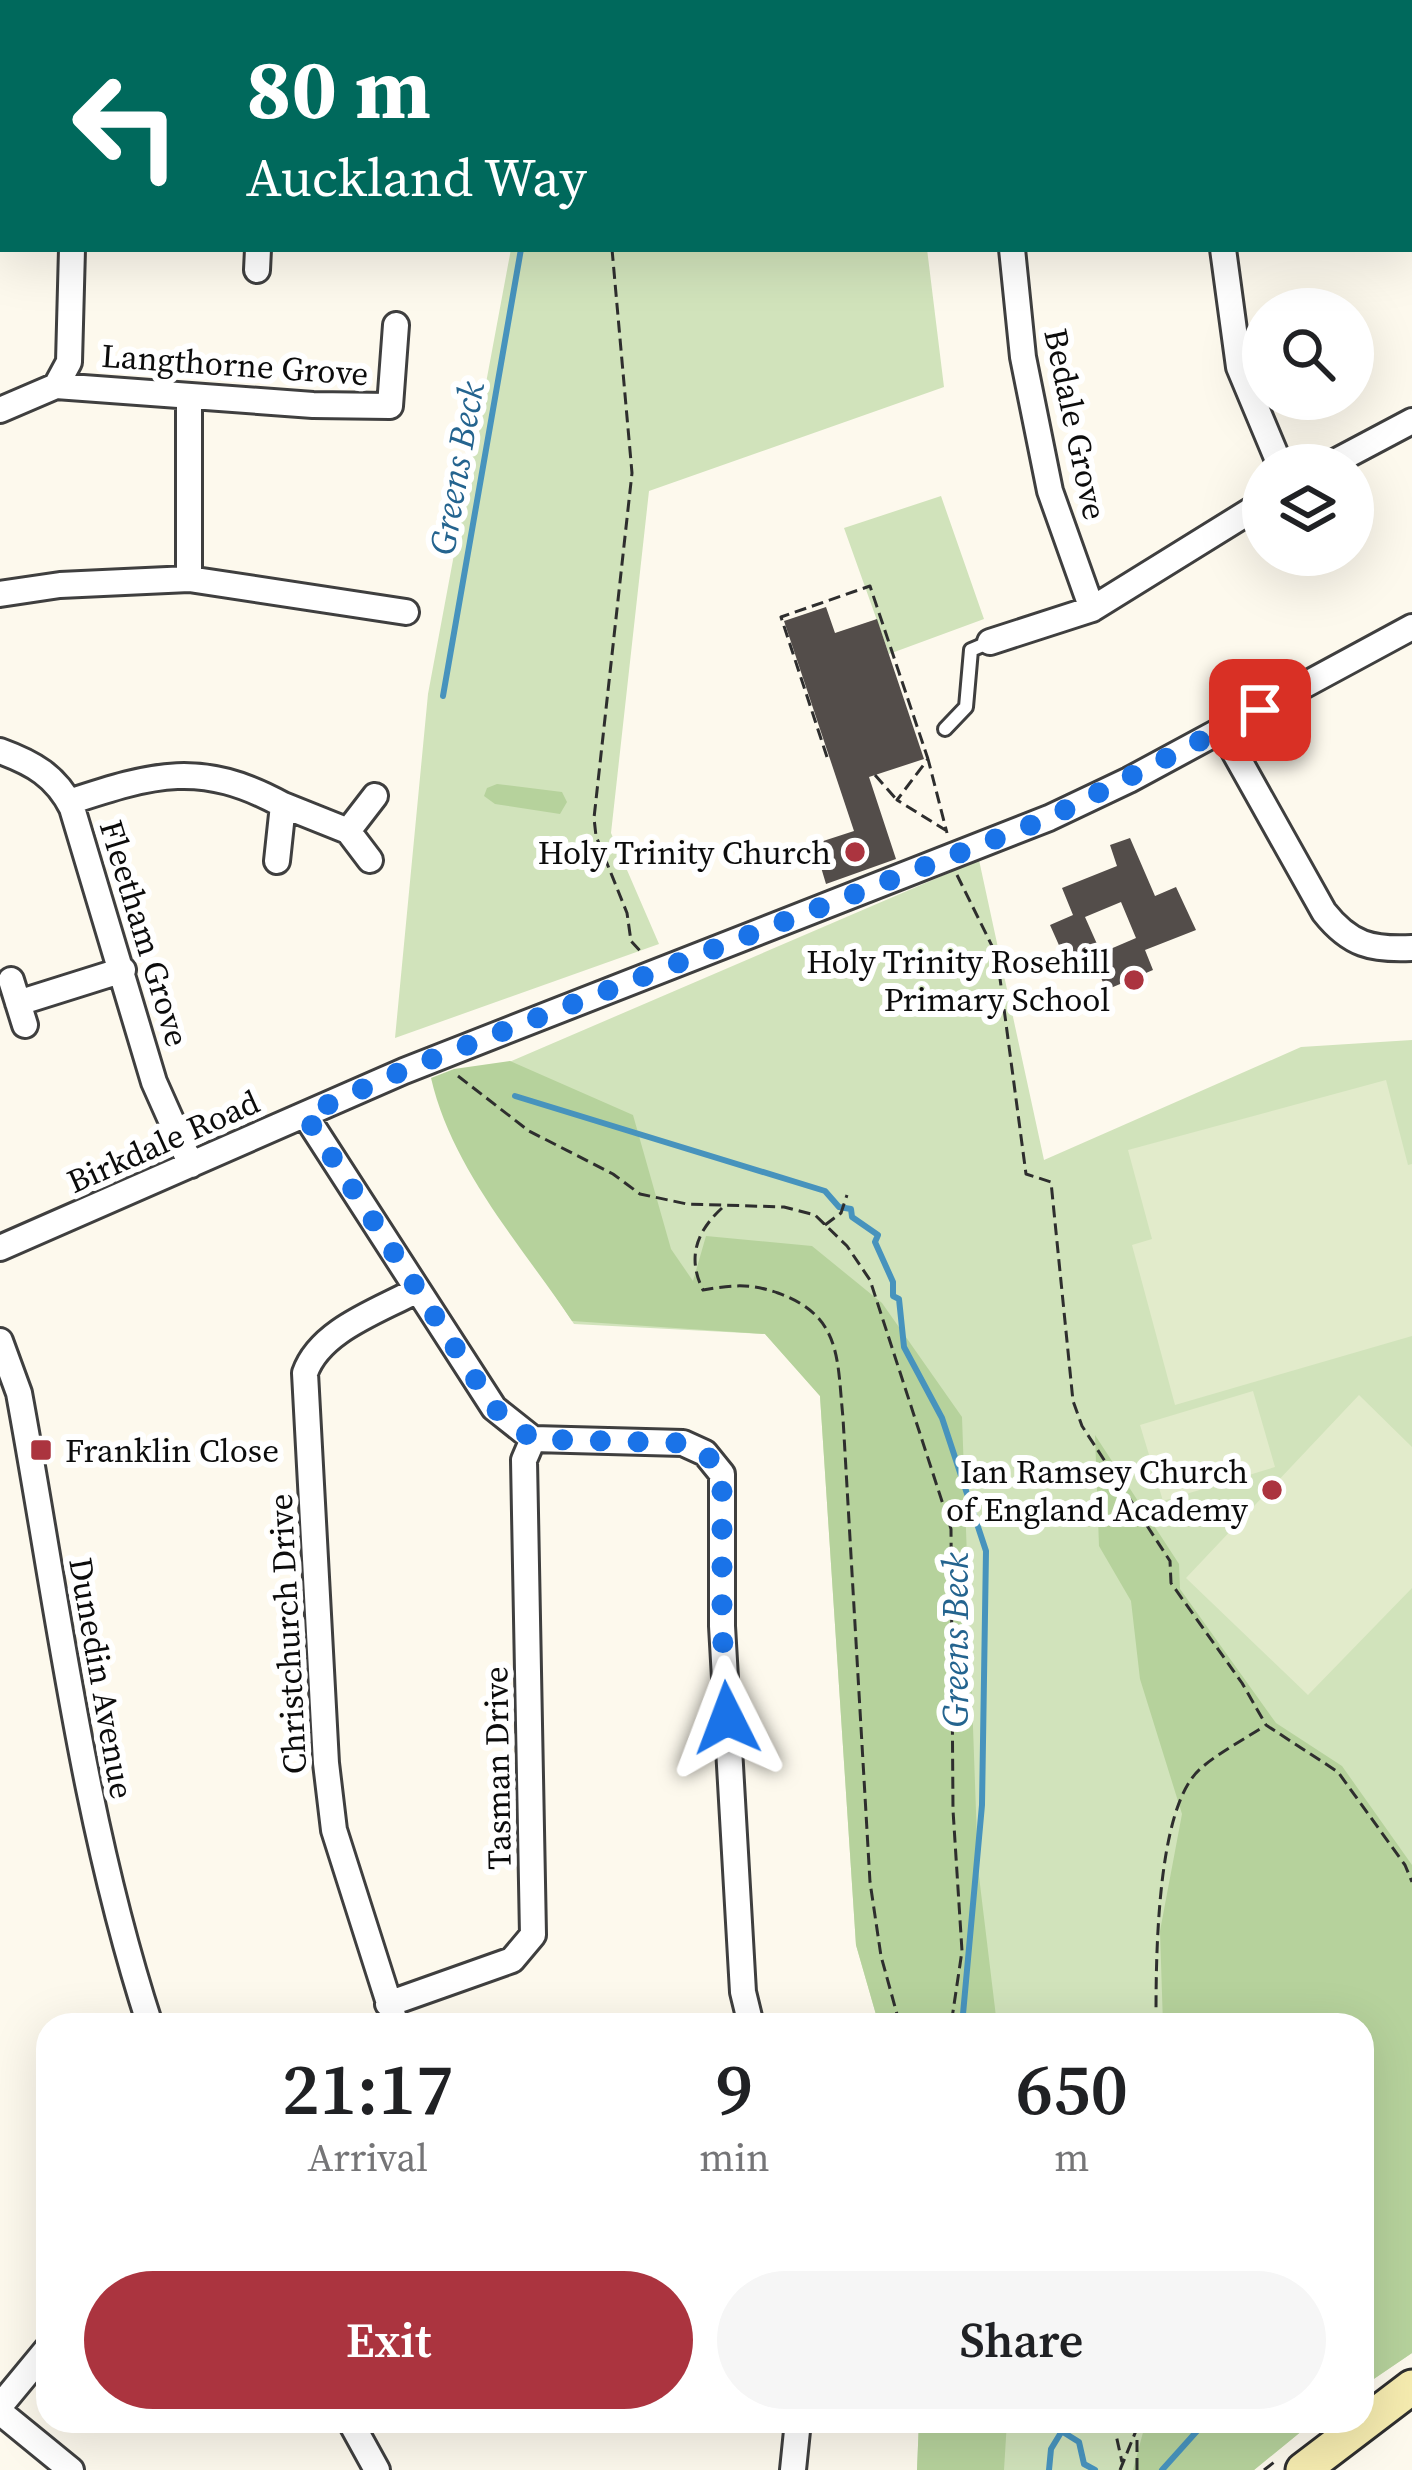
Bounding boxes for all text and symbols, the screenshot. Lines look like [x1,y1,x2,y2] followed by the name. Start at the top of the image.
[246,31,431,146] text: 80 m
[48,48,204,204] icon: left
[246,140,587,214] text: Auckland Way
[1242,288,1374,576] map controls
[1242,288,1374,420] button: search
[1033,324,1118,524] street label: Bedale Grove
[100,333,370,396] street label: Langthorne Grove
[417,377,496,559] water label: Greens Beck
[1242,444,1374,576] button: layers
[1209,659,1311,761] pin
[1227,677,1293,743] icon: arrive
[89,815,200,1052] street label: Fleetham Grove
[538,830,831,875] place label: Holy Trinity Church
[842,839,868,865] marker: Holy Trinity Church
[806,939,1110,1022] place label: Holy Trinity Rosehill Primary School
[1121,967,1147,993] marker: Holy Trinity Rosehill Primary School
[60,1079,267,1204] street label: Birkdale Road
[65,1428,279,1473] place label: Franklin Close
[28,1437,54,1463] marker: Franklin Close
[946,1449,1248,1532] place label: Ian Ramsey Church of England Academy
[1259,1477,1285,1503] marker: Ian Ramsey Church of England Academy
[258,1493,317,1775] street label: Christchurch Drive
[931,1551,980,1728] water label: Greens Beck
[58,1554,145,1802] street label: Dunedin Avenue
[664,1655,790,1781] position arrow
[473,1666,522,1870] street label: Tasman Drive
[282,2039,453,2138] text: 21:17
[716,2039,753,2138] text: 9
[1016,2039,1128,2138] text: 650
[307,2131,428,2184] text: Arrival
[699,2131,770,2184] text: min
[1054,2131,1089,2184] text: m
[84,2271,693,2409] button: Exit
[717,2271,1326,2409] button: Share

